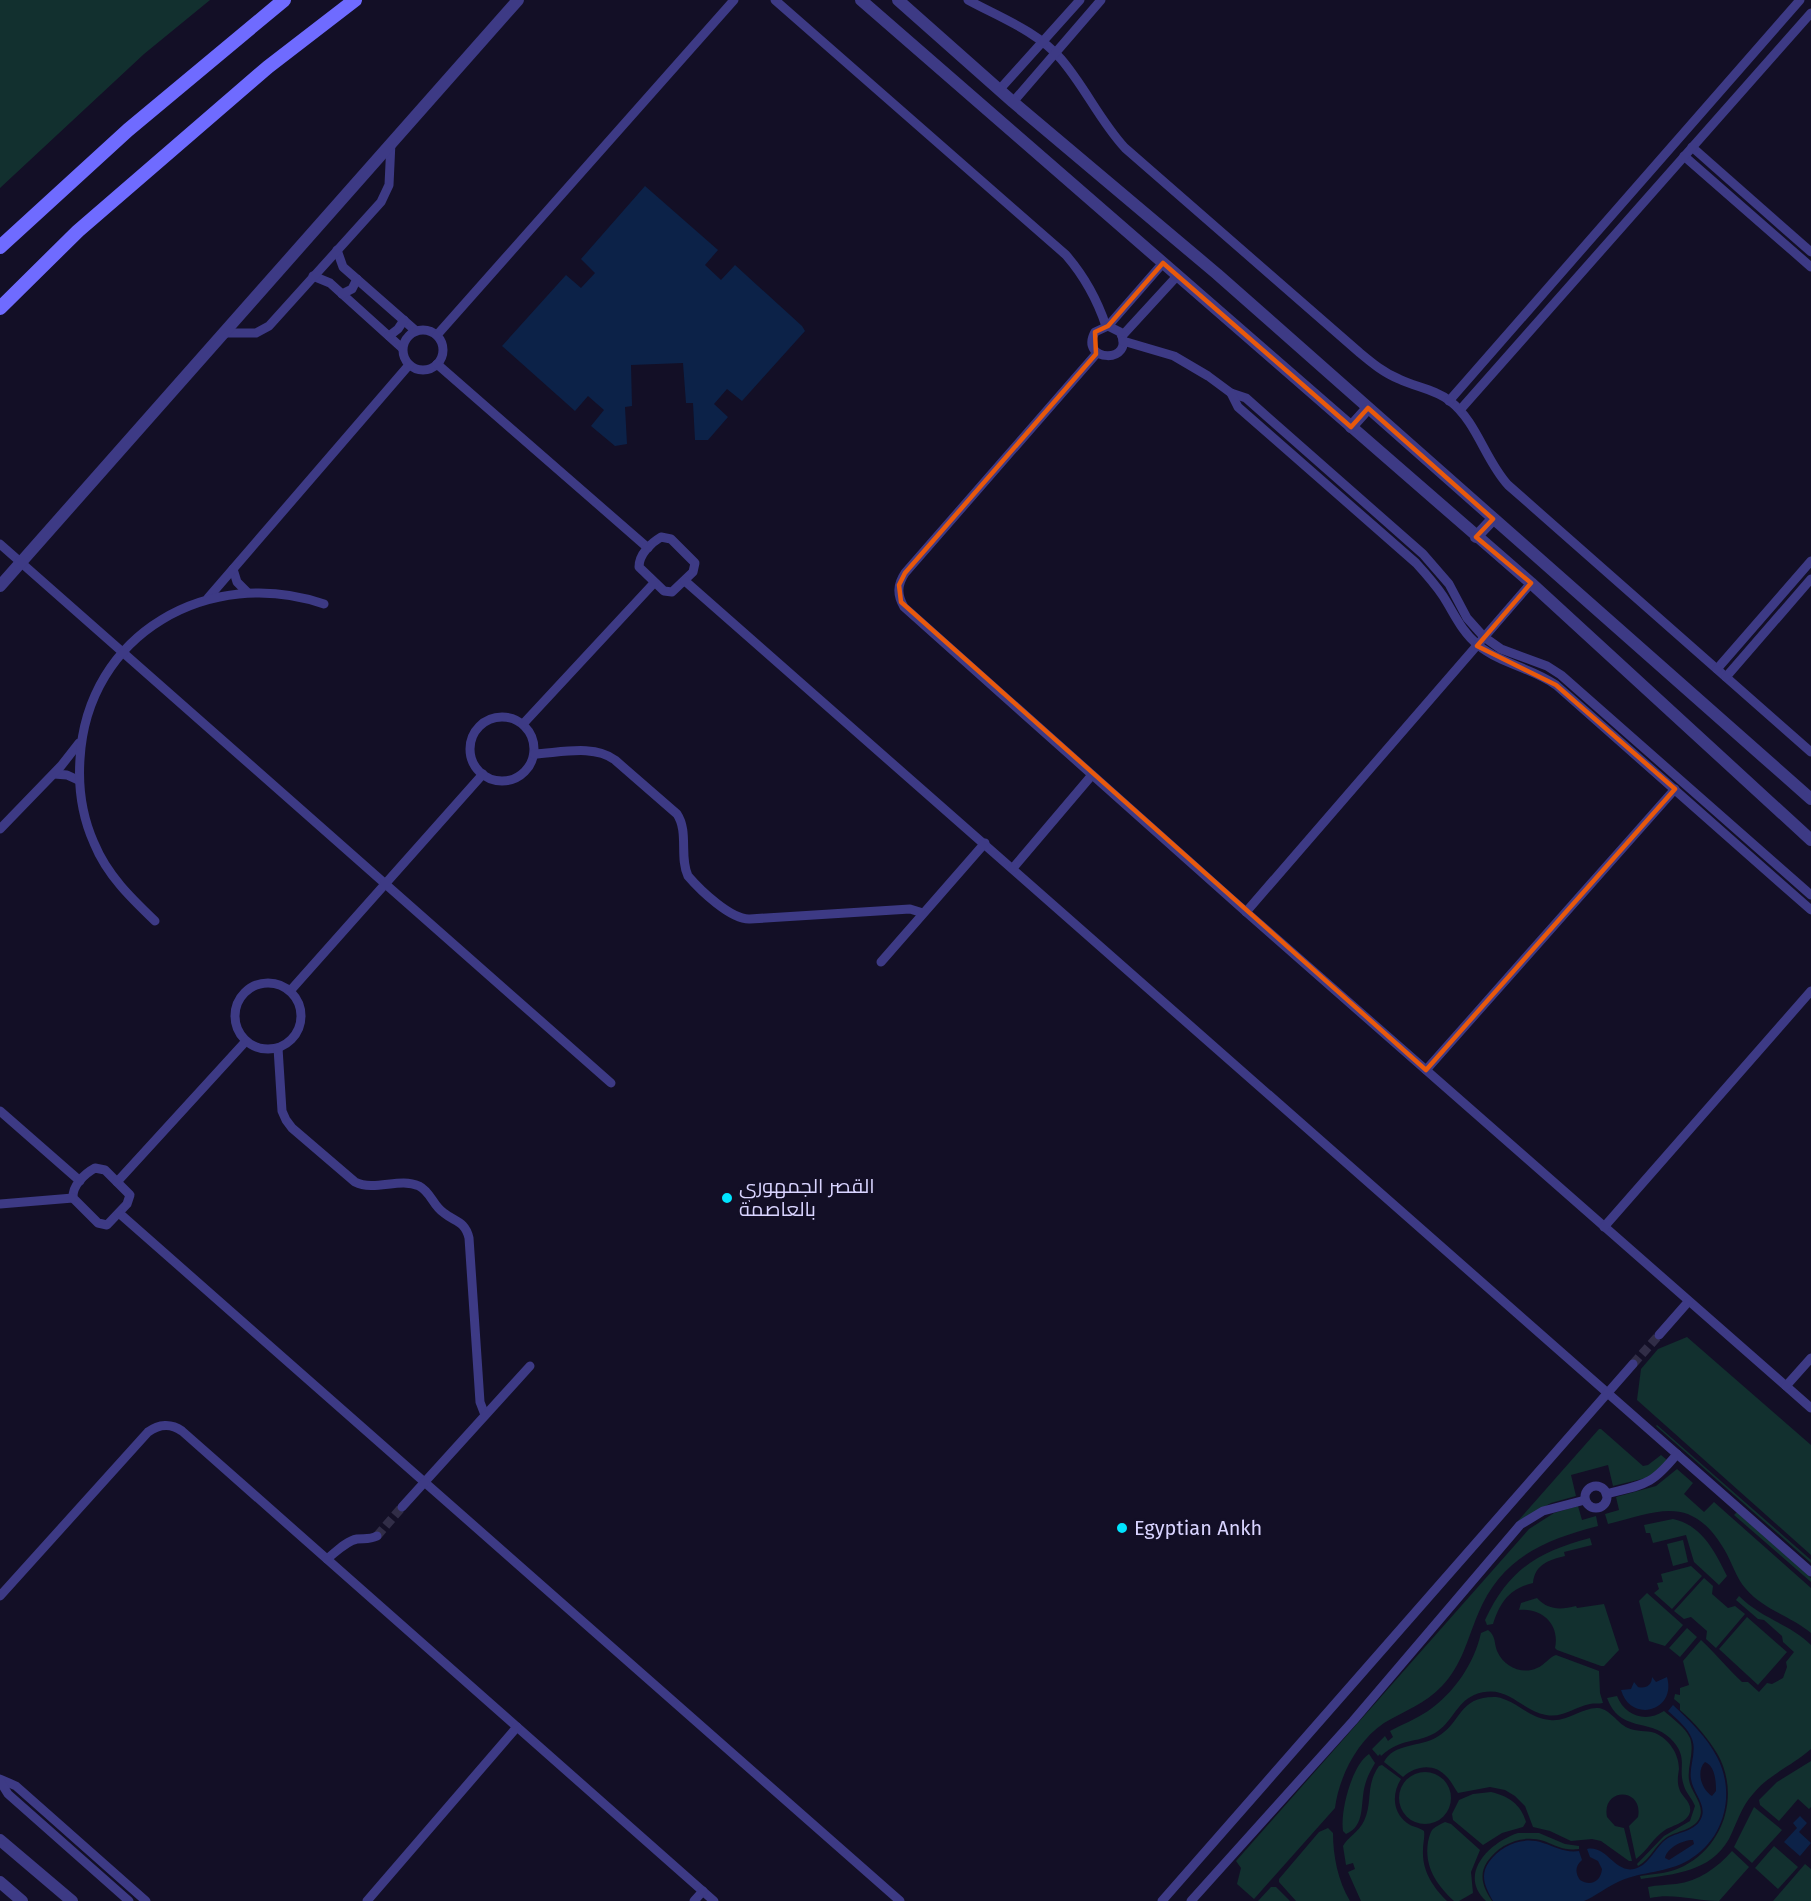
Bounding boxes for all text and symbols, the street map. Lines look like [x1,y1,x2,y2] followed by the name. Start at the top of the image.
[739,1174,875,1221] place label: القصر الجمهوري بالعاصمة
[720,1191,734,1205] marker: القصر الجمهوري بالعاصمة
[1134,1516,1262,1540] place label: Egyptian Ankh
[1115,1521,1129,1535] marker: Egyptian Ankh

